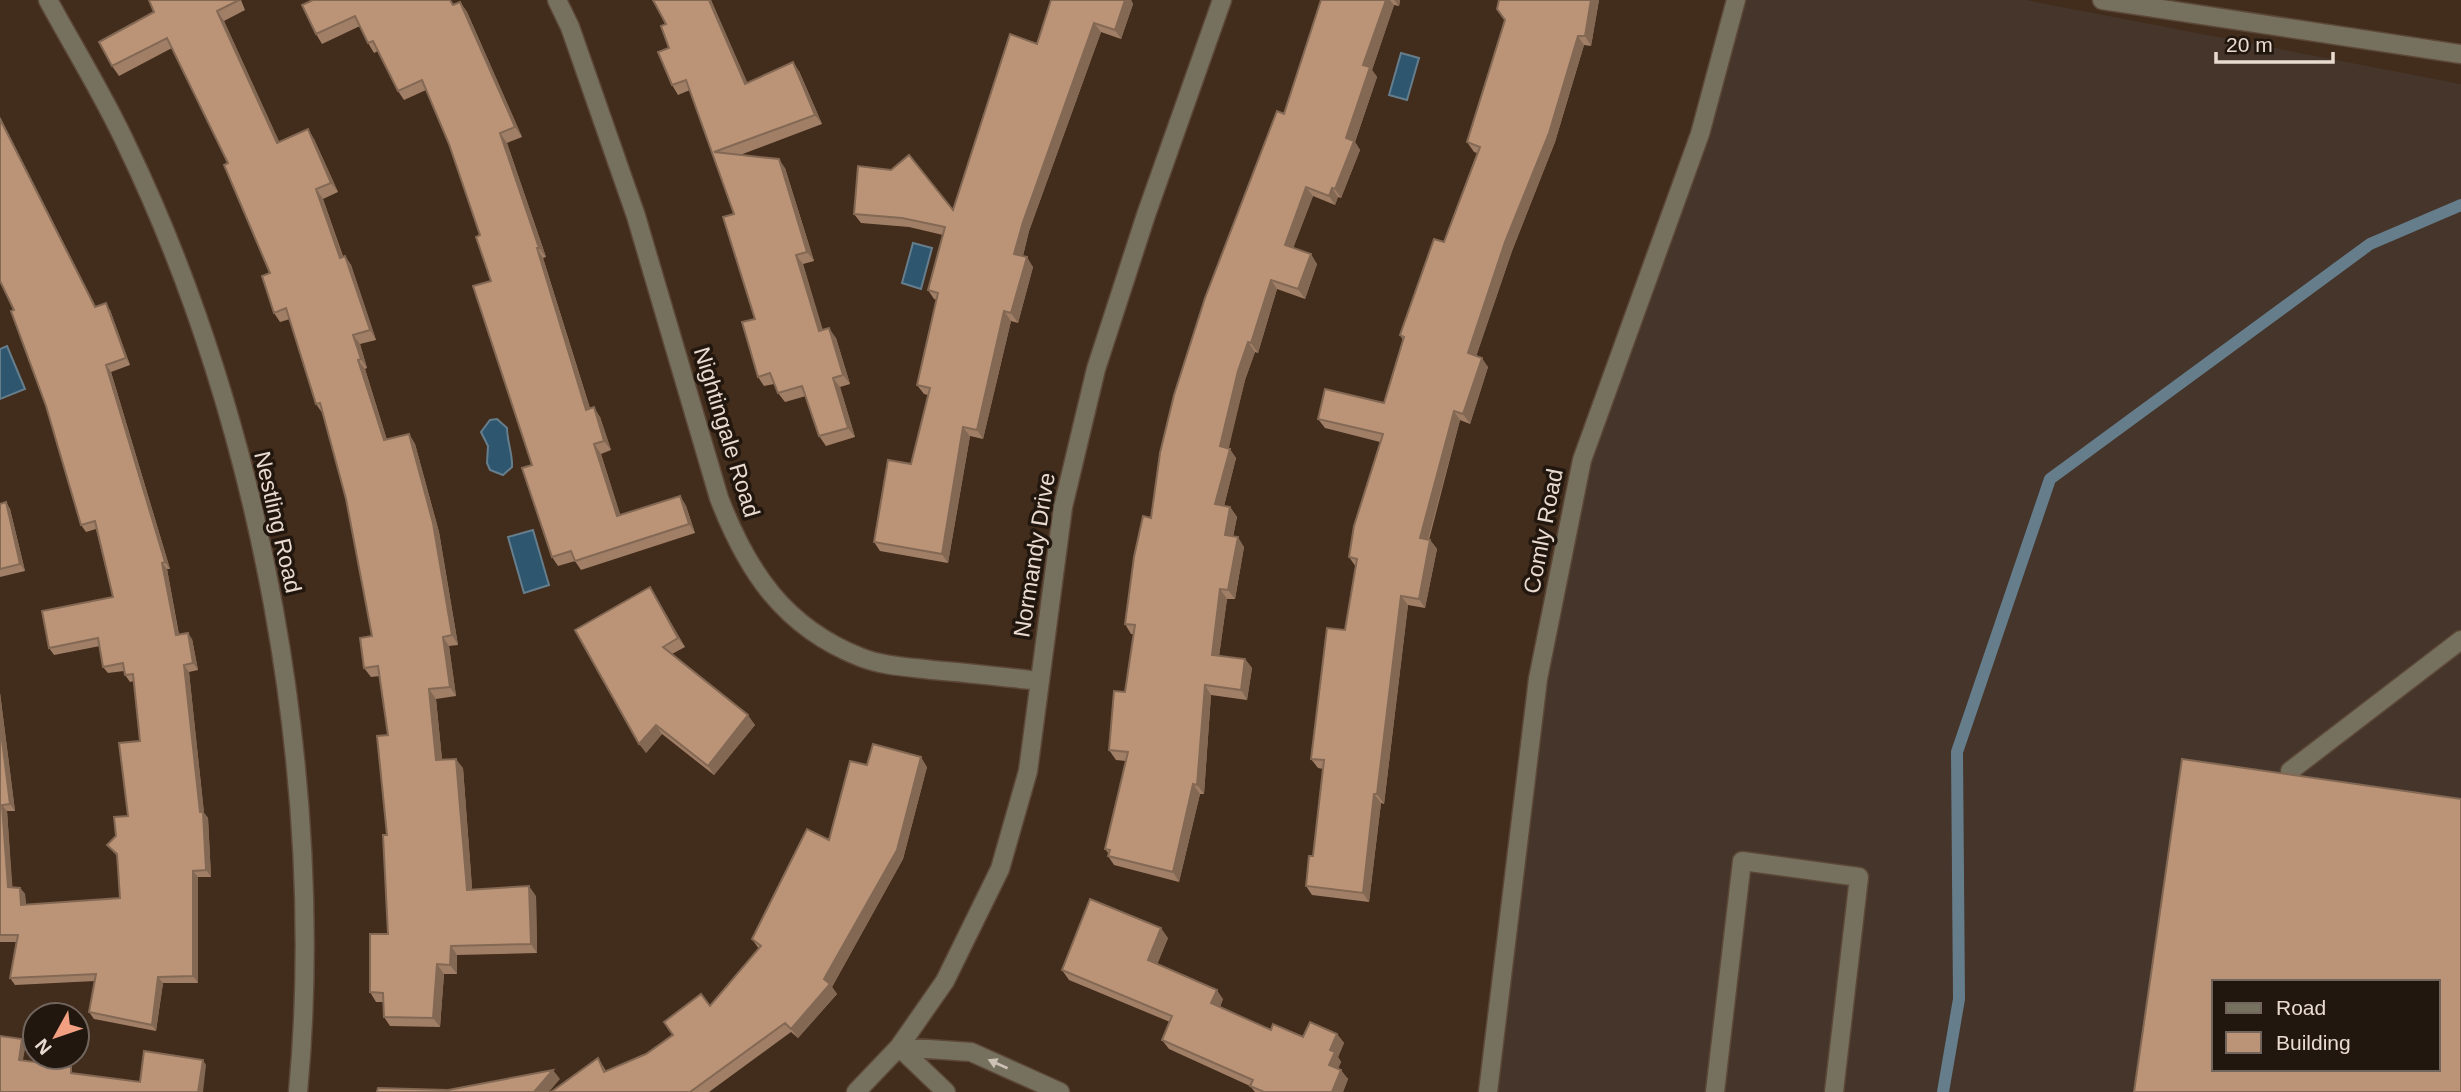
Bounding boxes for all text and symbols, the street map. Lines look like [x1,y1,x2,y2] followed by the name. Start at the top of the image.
[2216,21,2333,65] scale bar
[2226,33,2273,56] text: 20 m
[689,344,765,520] street label: Nightingale Road
[249,449,307,595] street label: Nestling Road
[1518,466,1568,596] street label: Comly Road
[1008,471,1060,639] street label: Normandy Drive
[2212,980,2440,1071] legend
[2276,996,2326,1019] text: Road
[21,1001,91,1071] north arrow
[2276,1031,2351,1054] text: Building
[31,1035,56,1059] text: N
[988,1058,1008,1070] one-way arrow

